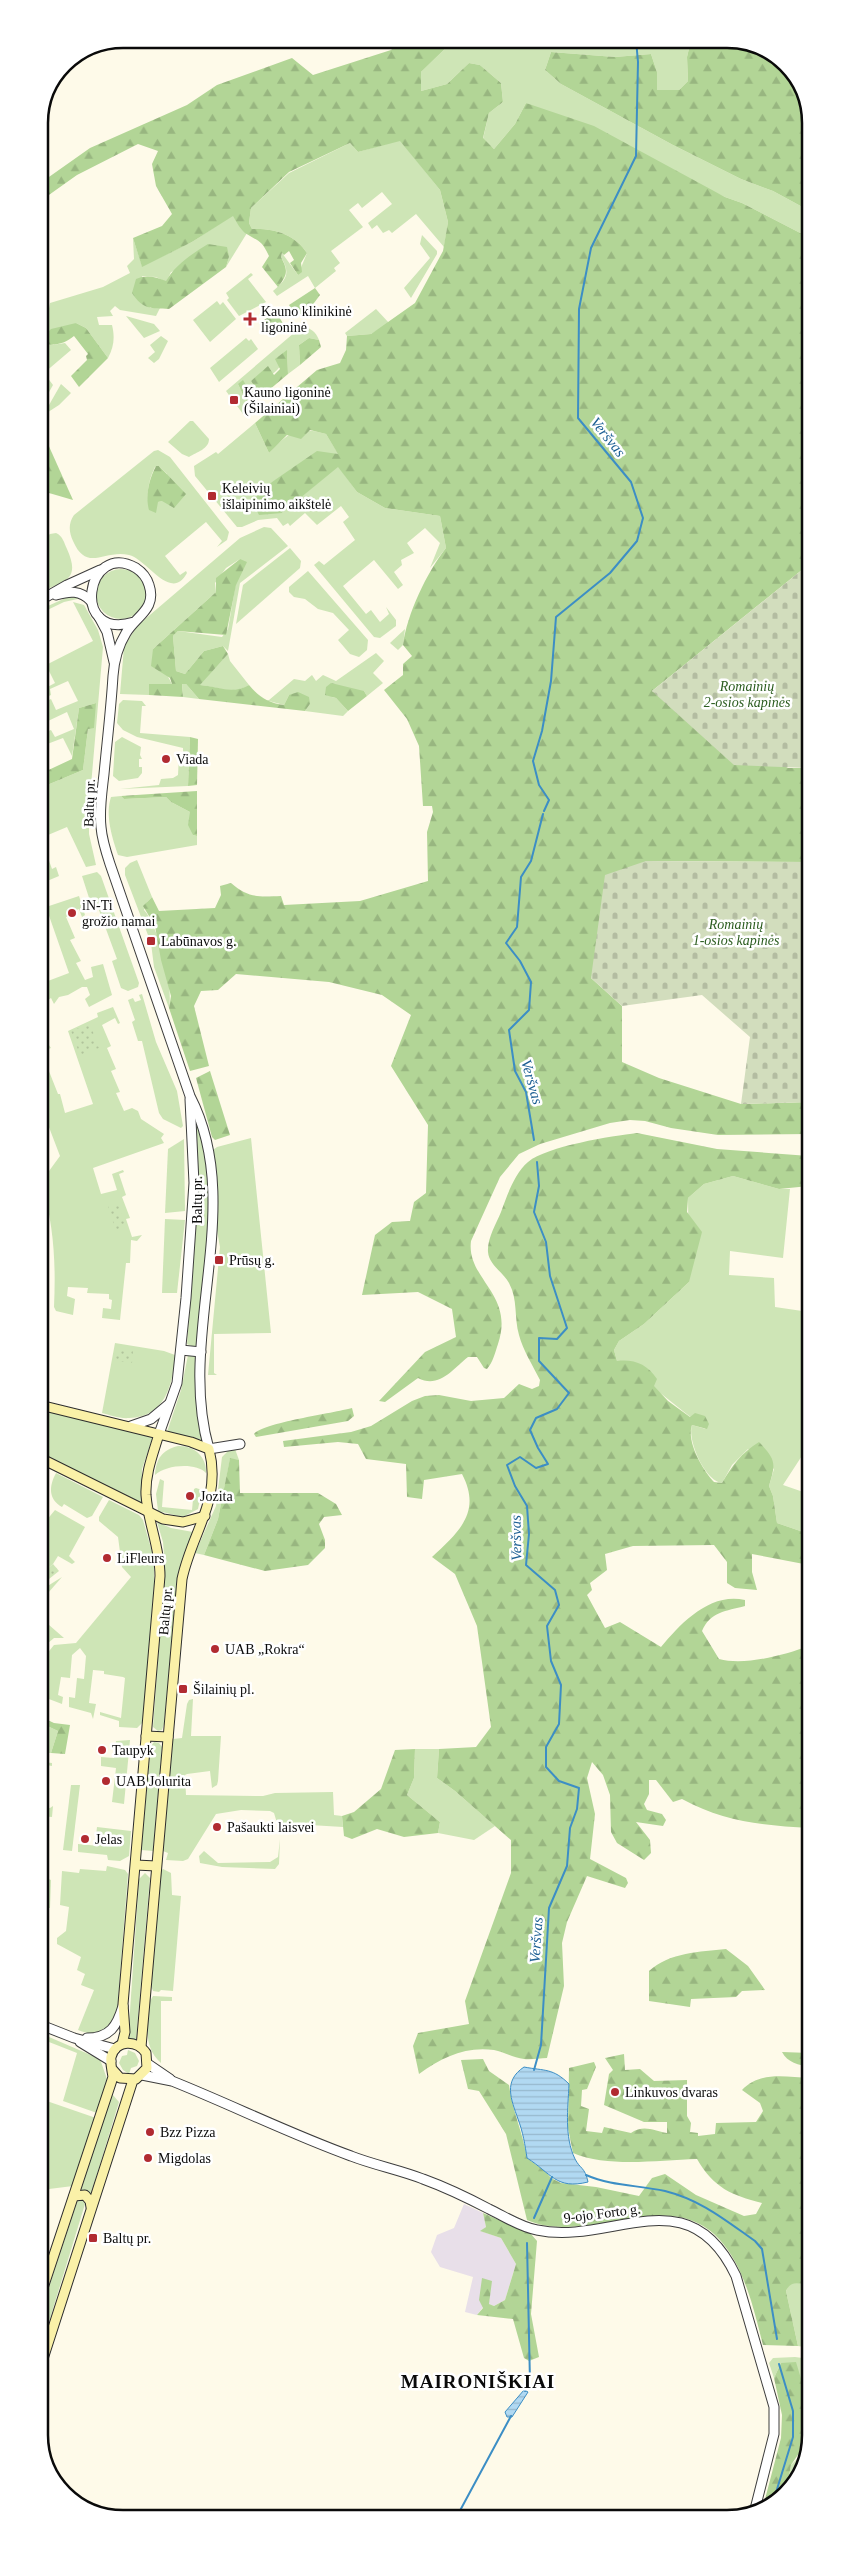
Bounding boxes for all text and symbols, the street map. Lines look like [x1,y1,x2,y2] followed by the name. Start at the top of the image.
[261,304,352,335] place label: Kauno klinikinė ligoninė
[243,312,257,326] marker: Kauno klinikinė ligoninė
[244,385,331,417] place label: Kauno ligoninė (Šilainiai)
[228,394,240,406] marker: Kauno ligoninė (Šilainiai)
[587,414,629,460] water label: Veršvas
[222,481,331,512] place label: Keleivių išlaipinimo aikštelė
[206,490,218,502] marker: Keleivių išlaipinimo aikštelė
[704,679,791,710] park label: Romainių 2-osios kapinės
[176,752,209,767] place label: Viada
[160,753,172,765] marker: Viada
[81,779,98,827] street label: Baltų pr.
[82,898,156,929] place label: iN-Ti grožio namai
[66,907,78,919] marker: iN-Ti grožio namai
[693,917,780,948] park label: Romainių 1-osios kapinės
[161,934,236,949] place label: Labūnavos g.
[145,935,157,947] marker: Labūnavos g.
[518,1058,546,1106] water label: Veršvas
[190,1176,205,1224] street label: Baltų pr.
[229,1253,275,1268] place label: Prūsų g.
[213,1254,225,1266] marker: Prūsų g.
[200,1489,233,1504] place label: Jozita
[184,1490,196,1502] marker: Jozita
[508,1515,524,1561] water label: Veršvas
[117,1551,164,1566] place label: LiFleurs
[101,1552,113,1564] marker: LiFleurs
[156,1586,175,1636] street label: Baltų pr.
[225,1642,305,1657] place label: UAB „Rokra“
[209,1643,221,1655] marker: UAB „Rokra“
[193,1681,254,1697] place label: Šilainių pl.
[177,1683,189,1695] marker: Šilainių pl.
[112,1743,154,1758] place label: Taupyk
[96,1744,108,1756] marker: Taupyk
[116,1774,192,1789] place label: UAB Jolurita
[100,1775,112,1787] marker: UAB Jolurita
[227,1820,315,1835] place label: Pašaukti laisvei
[211,1821,223,1833] marker: Pašaukti laisvei
[95,1832,122,1847] place label: Jelas
[79,1833,91,1845] marker: Jelas
[526,1916,546,1963] water label: Veršvas
[625,2085,718,2100] place label: Linkuvos dvaras
[609,2086,621,2098] marker: Linkuvos dvaras
[160,2125,216,2140] place label: Bzz Pizza
[144,2126,156,2138] marker: Bzz Pizza
[158,2151,211,2166] place label: Migdolas
[142,2152,154,2164] marker: Migdolas
[563,2201,641,2226] street label: 9-ojo Forto g.
[103,2231,151,2246] place label: Baltų pr.
[87,2232,99,2244] marker: Baltų pr.
[401,2371,555,2392] district label: MAIRONIŠKIAI

